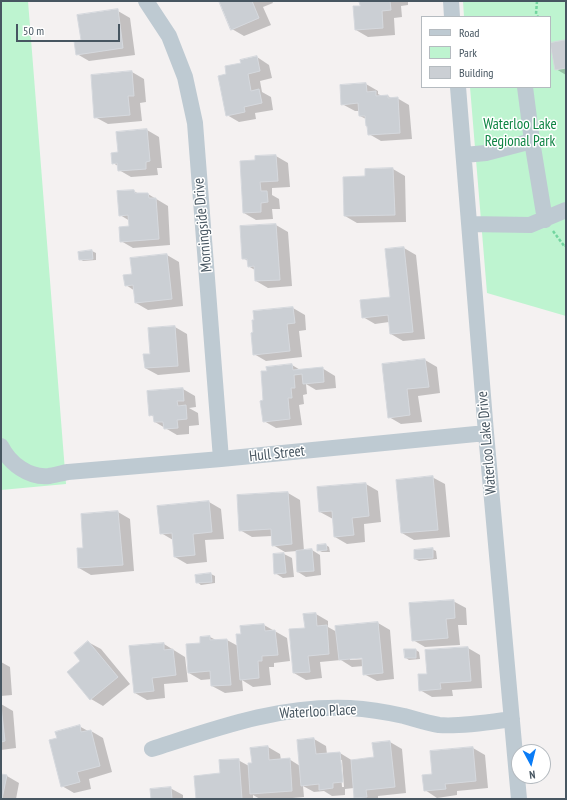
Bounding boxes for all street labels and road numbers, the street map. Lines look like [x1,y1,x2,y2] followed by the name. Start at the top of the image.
[190,177,216,273] street label: Morningside Drive
[474,390,500,496] street label: Waterloo Lake Drive
[248,442,306,466] street label: Hull Street
[279,701,357,723] street label: Waterloo Place

